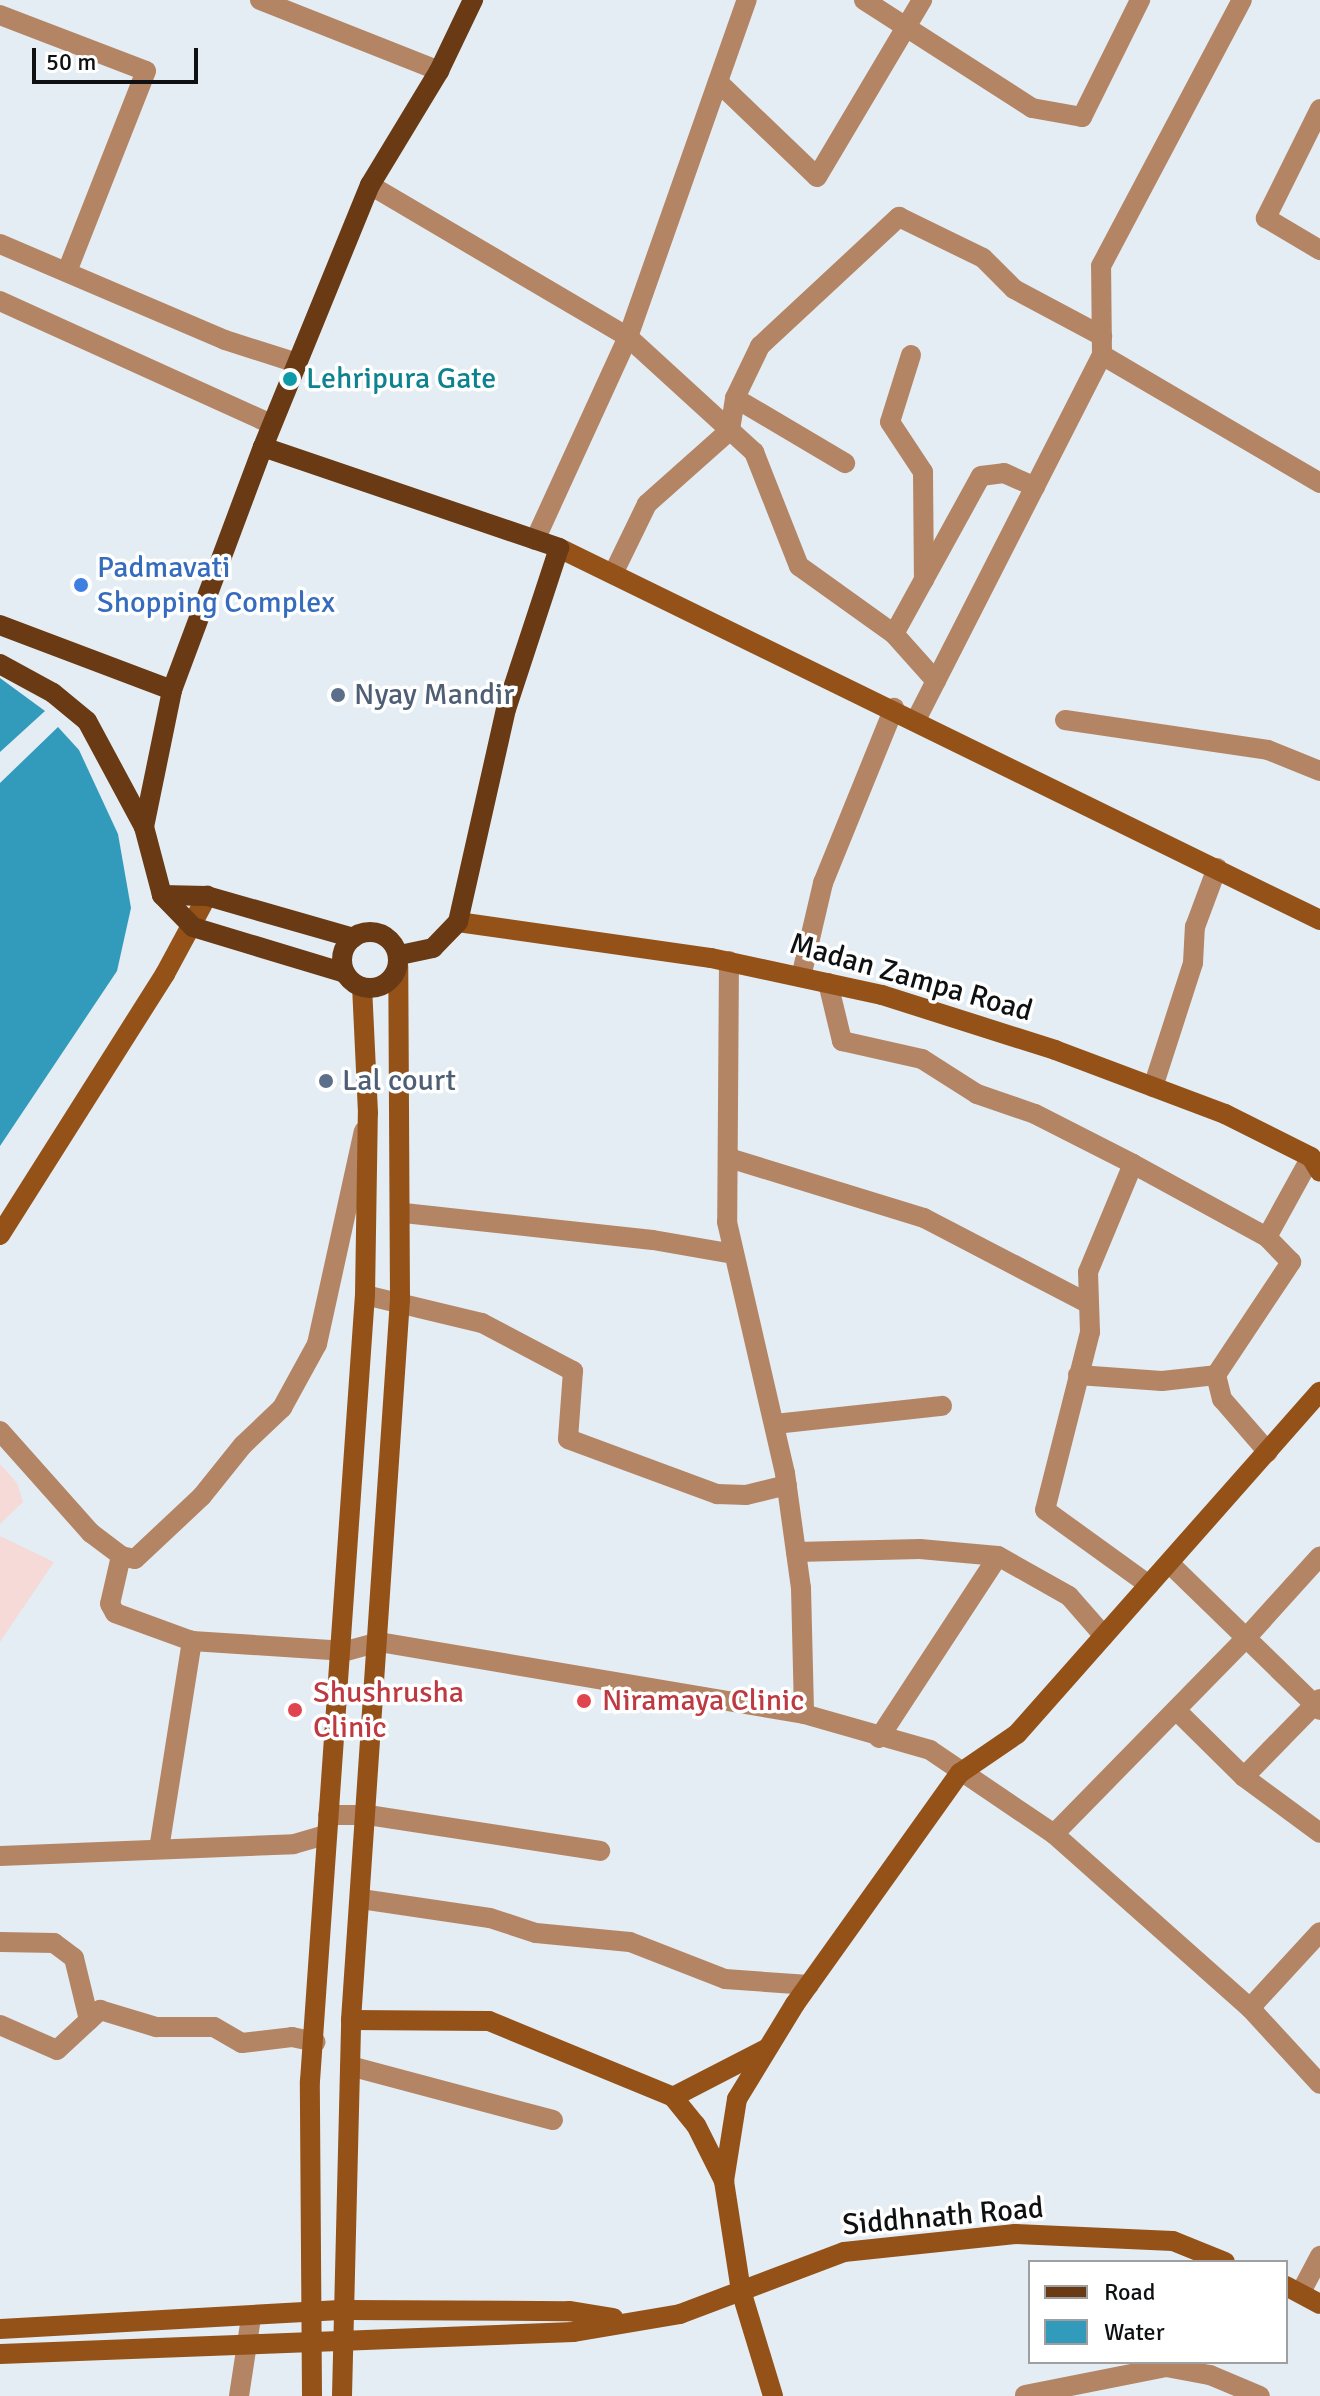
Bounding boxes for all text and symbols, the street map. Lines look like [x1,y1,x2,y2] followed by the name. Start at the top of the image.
[36,32,202,82] scale bar
[46,47,96,77] text: 50 m
[306,361,496,397] place label: Lehripura Gate
[281,370,299,388] marker: Lehripura Gate
[97,550,335,620] place label: Padmavati Shopping Complex
[72,576,90,594] marker: Padmavati Shopping Complex
[354,677,514,713] place label: Nyay Mandir
[329,686,347,704] marker: Nyay Mandir
[785,926,1037,1030] street label: Madan Zampa Road
[342,1063,456,1099] place label: Lal court
[317,1072,335,1090] marker: Lal court
[313,1675,464,1746] place label: Shushrusha Clinic
[602,1683,804,1719] place label: Niramaya Clinic
[573,1690,595,1712] marker: Niramaya Clinic
[284,1699,306,1721] marker: Shushrusha Clinic
[841,2190,1045,2244] street label: Siddhnath Road
[1028,2260,1288,2364] legend
[1104,2277,1155,2307] text: Road
[1104,2317,1164,2347] text: Water

